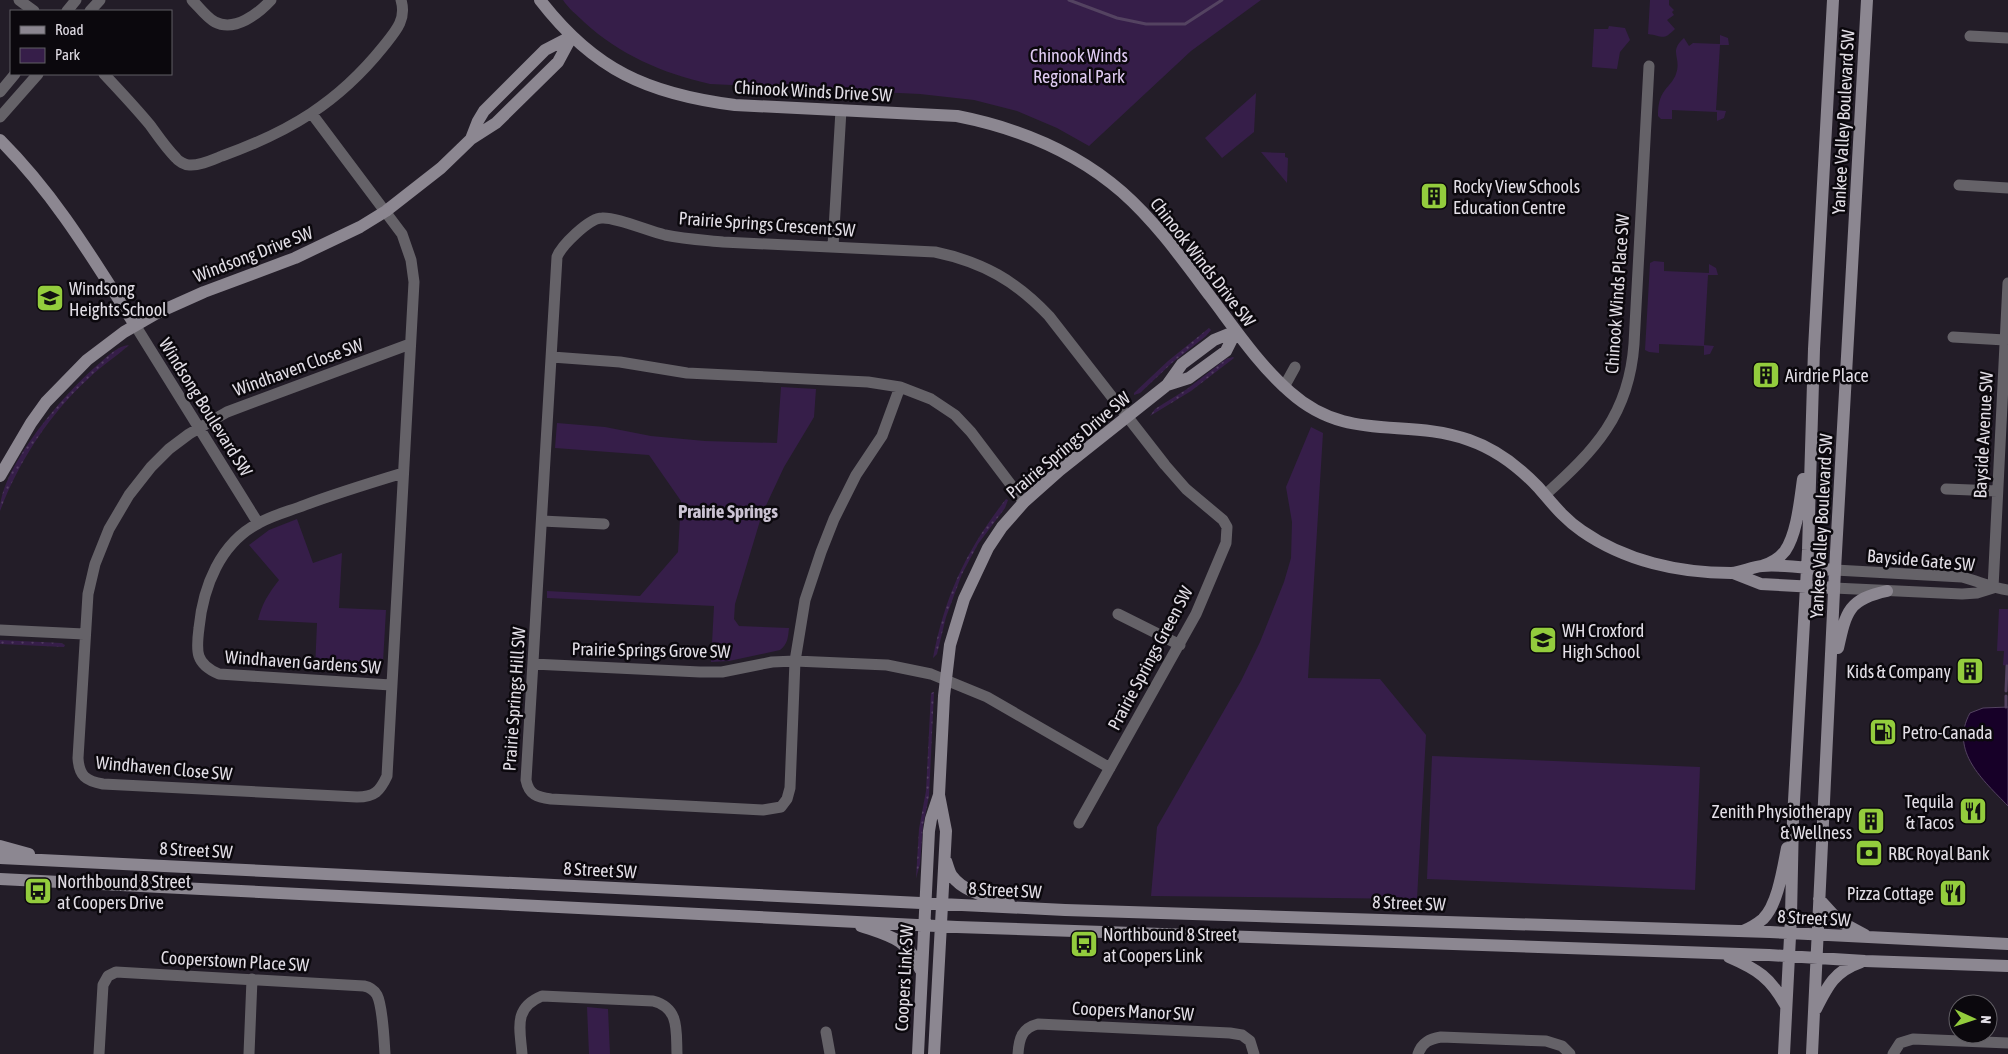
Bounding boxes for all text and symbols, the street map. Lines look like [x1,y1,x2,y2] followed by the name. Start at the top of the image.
[10,10,172,75] legend
[55,21,84,38] text: Road
[1828,29,1858,215] street label: Yankee Valley Boulevard SW
[1030,45,1128,87] park label: Chinook Winds Regional Park
[55,46,80,63] text: Park
[733,76,893,106] street label: Chinook Winds Drive SW
[1453,176,1580,218] place label: Rocky View Schools Education Centre
[1419,181,1449,211] building icon: Rocky View Schools Education Centre
[1146,193,1260,331] street label: Chinook Winds Drive SW
[678,207,856,241] street label: Prairie Springs Crescent SW
[1601,213,1633,375] street label: Chinook Winds Place SW
[190,222,316,286] street label: Windsong Drive SW
[69,278,167,320] place label: Windsong Heights School
[35,283,65,313] school or university icon: Windsong Heights School
[155,334,257,480] street label: Windsong Boulevard SW
[230,334,366,400] street label: Windhaven Close SW
[1751,360,1781,390] building icon: Airdrie Place
[1785,365,1869,386] place label: Airdrie Place
[1969,371,1997,499] street label: Bayside Avenue SW
[1002,387,1134,503] street label: Prairie Springs Drive SW
[1806,433,1836,619] street label: Yankee Valley Boulevard SW
[678,500,778,522] district label: Prairie Springs
[1866,545,1976,575] street label: Bayside Gate SW
[1103,582,1197,734] street label: Prairie Springs Green SW
[1562,620,1644,662] place label: WH Croxford High School
[1528,625,1558,655] school or university icon: WH Croxford High School
[498,626,530,772] street label: Prairie Springs Hill SW
[571,638,731,662] street label: Prairie Springs Grove SW
[224,646,382,678] street label: Windhaven Gardens SW
[1955,656,1985,686] building icon: Kids & Company
[1846,661,1951,682] place label: Kids & Company
[1868,717,1898,747] fuel station icon: Petro-Canada
[1902,722,1993,743] place label: Petro-Canada
[95,752,233,784] street label: Windhaven Close SW
[1905,791,1954,833] place label: Tequila & Tacos
[1958,796,1988,826] restaurant icon: Tequila & Tacos
[1711,801,1852,843] place label: Zenith Physiotherapy & Wellness
[1856,806,1886,836] building icon: Zenith Physiotherapy & Wellness
[159,838,233,862] street label: 8 Street SW
[1854,838,1884,868] bank icon: RBC Royal Bank
[1888,843,1990,864] place label: RBC Royal Bank
[563,858,637,882] street label: 8 Street SW
[57,871,191,913] place label: Northbound 8 Street at Coopers Drive
[23,876,53,906] bus stop icon: Northbound 8 Street at Coopers Drive
[968,878,1042,902] street label: 8 Street SW
[1938,878,1968,908] restaurant icon: Pizza Cottage
[1847,883,1934,904] place label: Pizza Cottage
[1372,891,1446,915] street label: 8 Street SW
[1777,906,1851,930] street label: 8 Street SW
[891,924,917,1032] street label: Coopers Link SW
[1103,924,1237,966] place label: Northbound 8 Street at Coopers Link
[1069,929,1099,959] bus stop icon: Northbound 8 Street at Coopers Link
[160,947,310,975] street label: Cooperstown Place SW
[1948,994,1998,1044] north arrow
[1072,997,1194,1025] street label: Coopers Manor SW
[1978,1015,1994,1024] text: N

